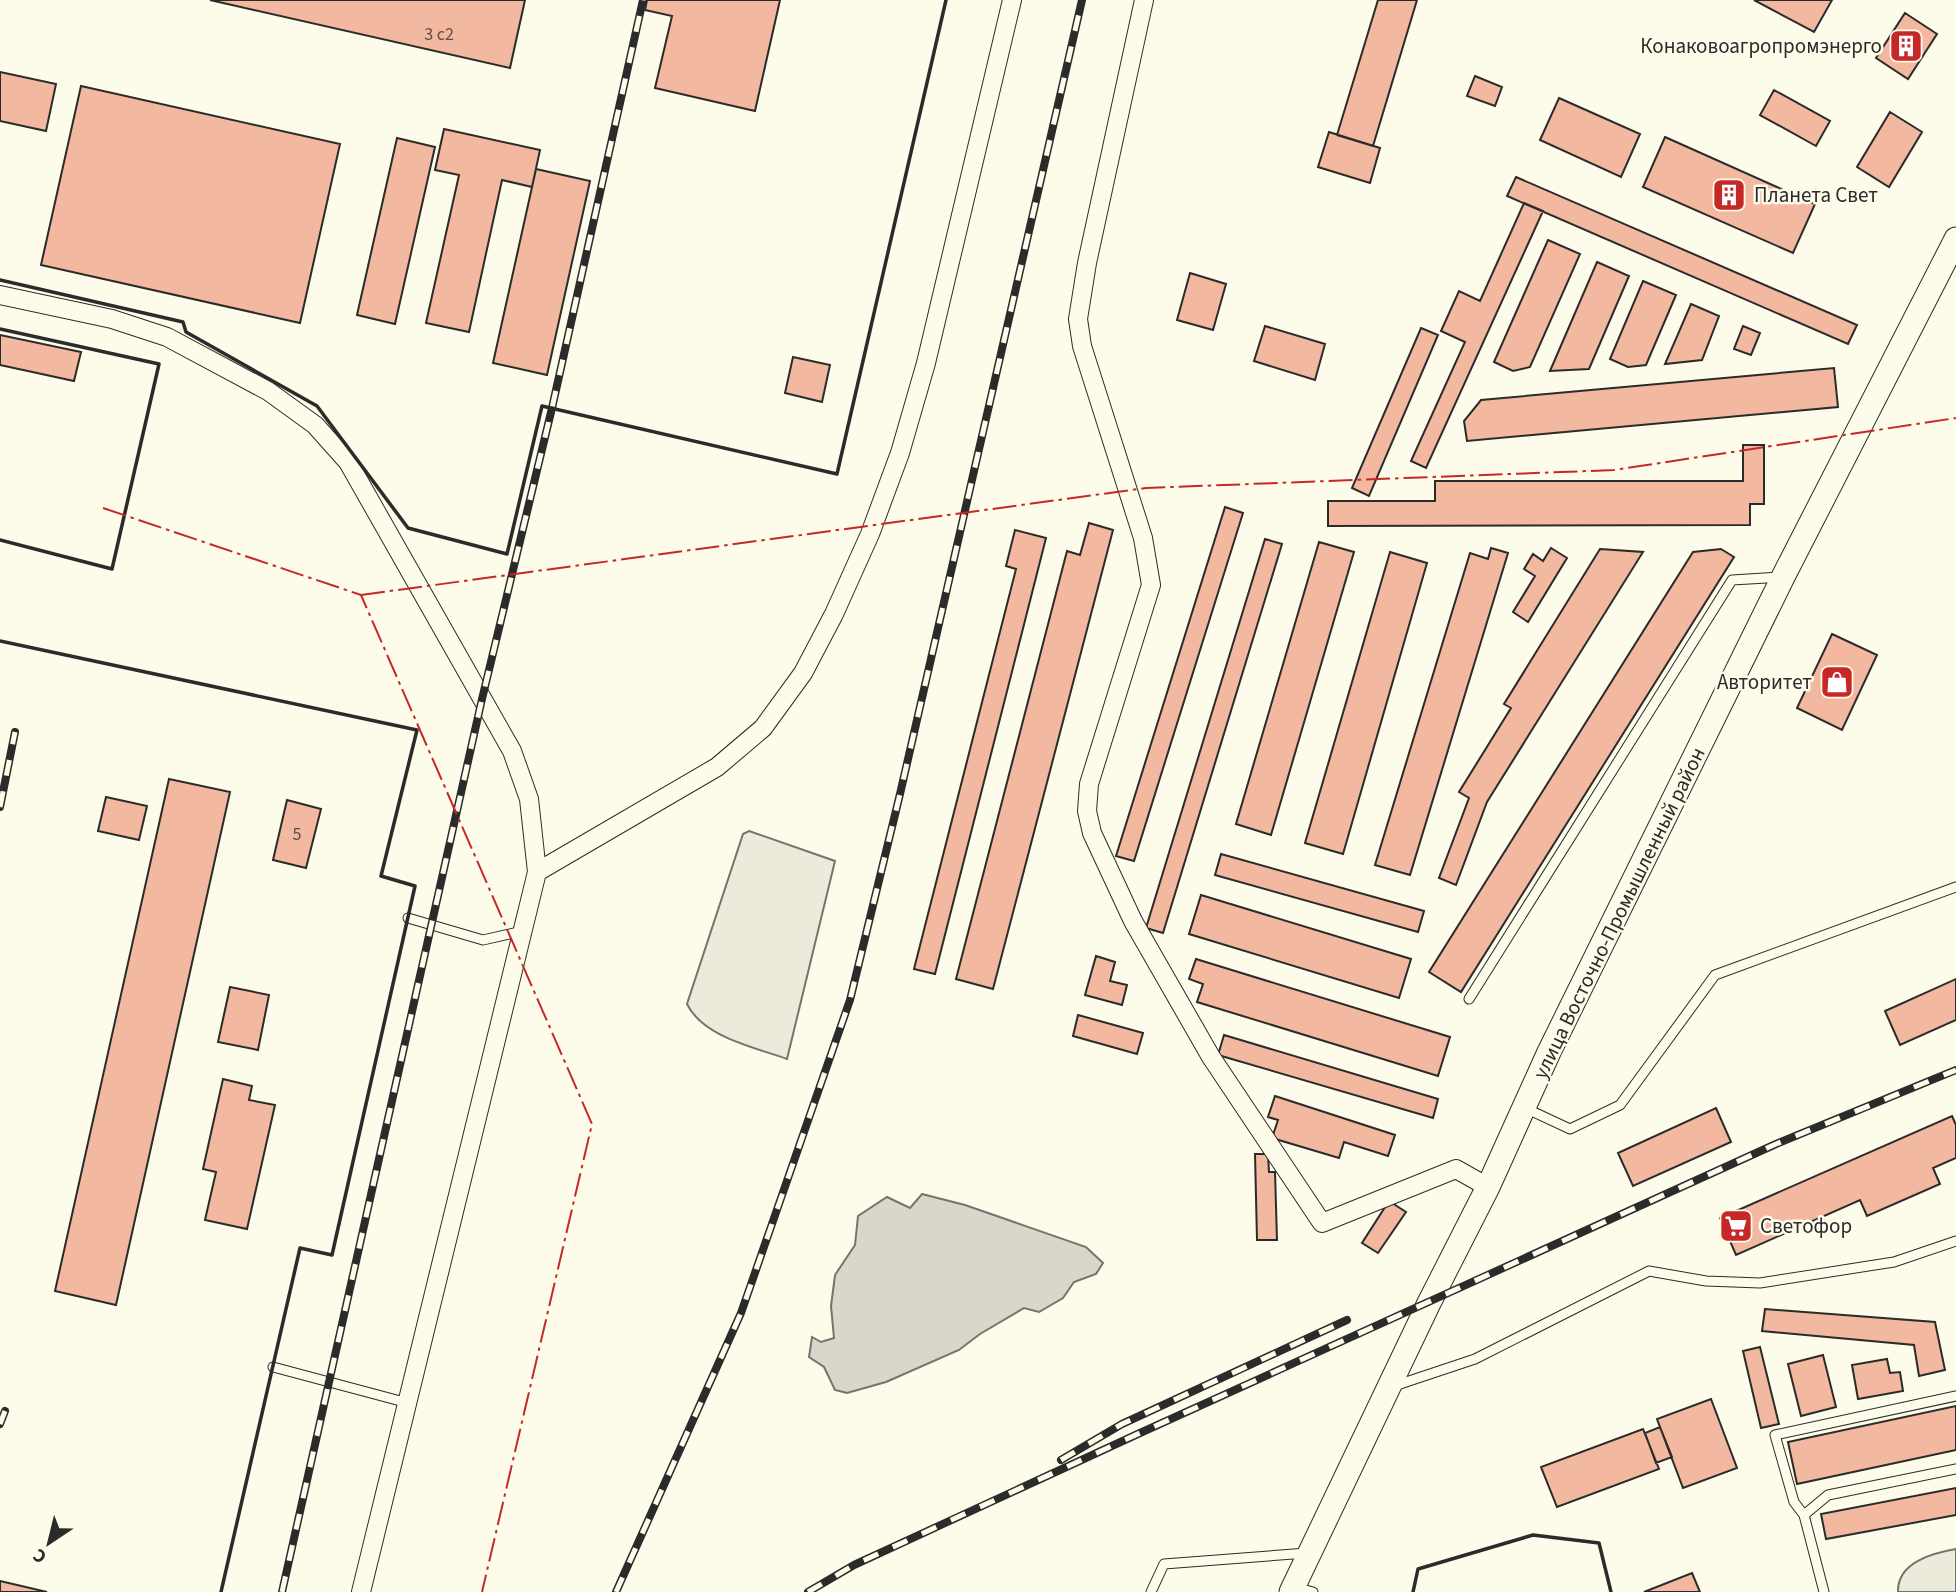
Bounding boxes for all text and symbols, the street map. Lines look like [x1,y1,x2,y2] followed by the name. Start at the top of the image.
[424,22,454,47] house number: 3 с2
[1887,27,1925,65] building icon: Конаковоагропромэнерго
[1640,31,1882,61] place label: Конаковоагропромэнерго
[1710,176,1748,214] building icon: Планета Свет
[1754,180,1878,210] place label: Планета Свет
[1818,663,1856,701] shop icon: Авторитет
[1717,667,1812,697] place label: Авторитет
[1525,742,1713,1084] street label: улица Восточно-Промышленный район
[293,822,302,847] house number: 5
[1717,1207,1755,1245] supermarket icon: Светофор
[1760,1211,1852,1241] place label: Светофор
[14,1508,84,1578] north arrow
[28,1541,52,1570] text: С

